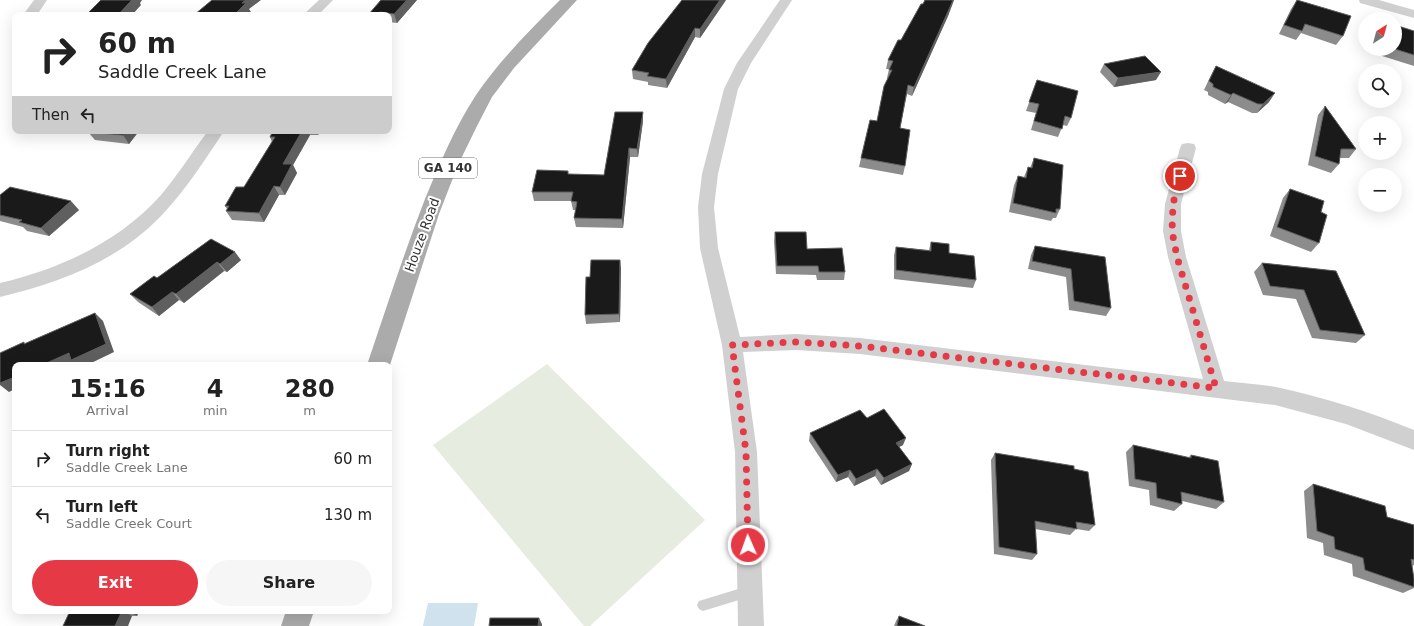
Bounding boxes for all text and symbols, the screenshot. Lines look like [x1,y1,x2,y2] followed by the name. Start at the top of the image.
[1358,12,1402,56] north arrow
[1358,12,1402,212] map controls
[98,27,176,60] text: 60 m
[32,28,84,80] icon: right
[98,61,267,82] text: Saddle Creek Lane
[1358,64,1402,108] button: search
[77,104,99,126] icon: left
[32,106,69,124] text: Then
[1358,116,1402,160] button: +
[419,158,477,178] road number: GA 140
[1163,159,1197,193] pin
[1169,165,1191,187] icon: arrive
[1358,168,1402,212] button: −
[402,196,442,274] street label: Houze Road
[69,375,146,403] text: 15:16
[207,375,223,403] text: 4
[285,375,335,403] text: 280
[86,403,129,418] text: Arrival
[203,403,227,418] text: min
[303,403,316,418] text: m
[66,442,150,460] text: Turn right
[32,448,54,470] icon: right
[334,450,372,468] text: 60 m
[66,460,188,475] text: Saddle Creek Lane
[66,498,138,516] text: Turn left
[32,504,54,526] icon: left
[324,506,372,524] text: 130 m
[66,516,192,531] text: Saddle Creek Court
[727,524,769,566] position arrow
[32,560,198,606] button: Exit
[206,560,372,606] button: Share

